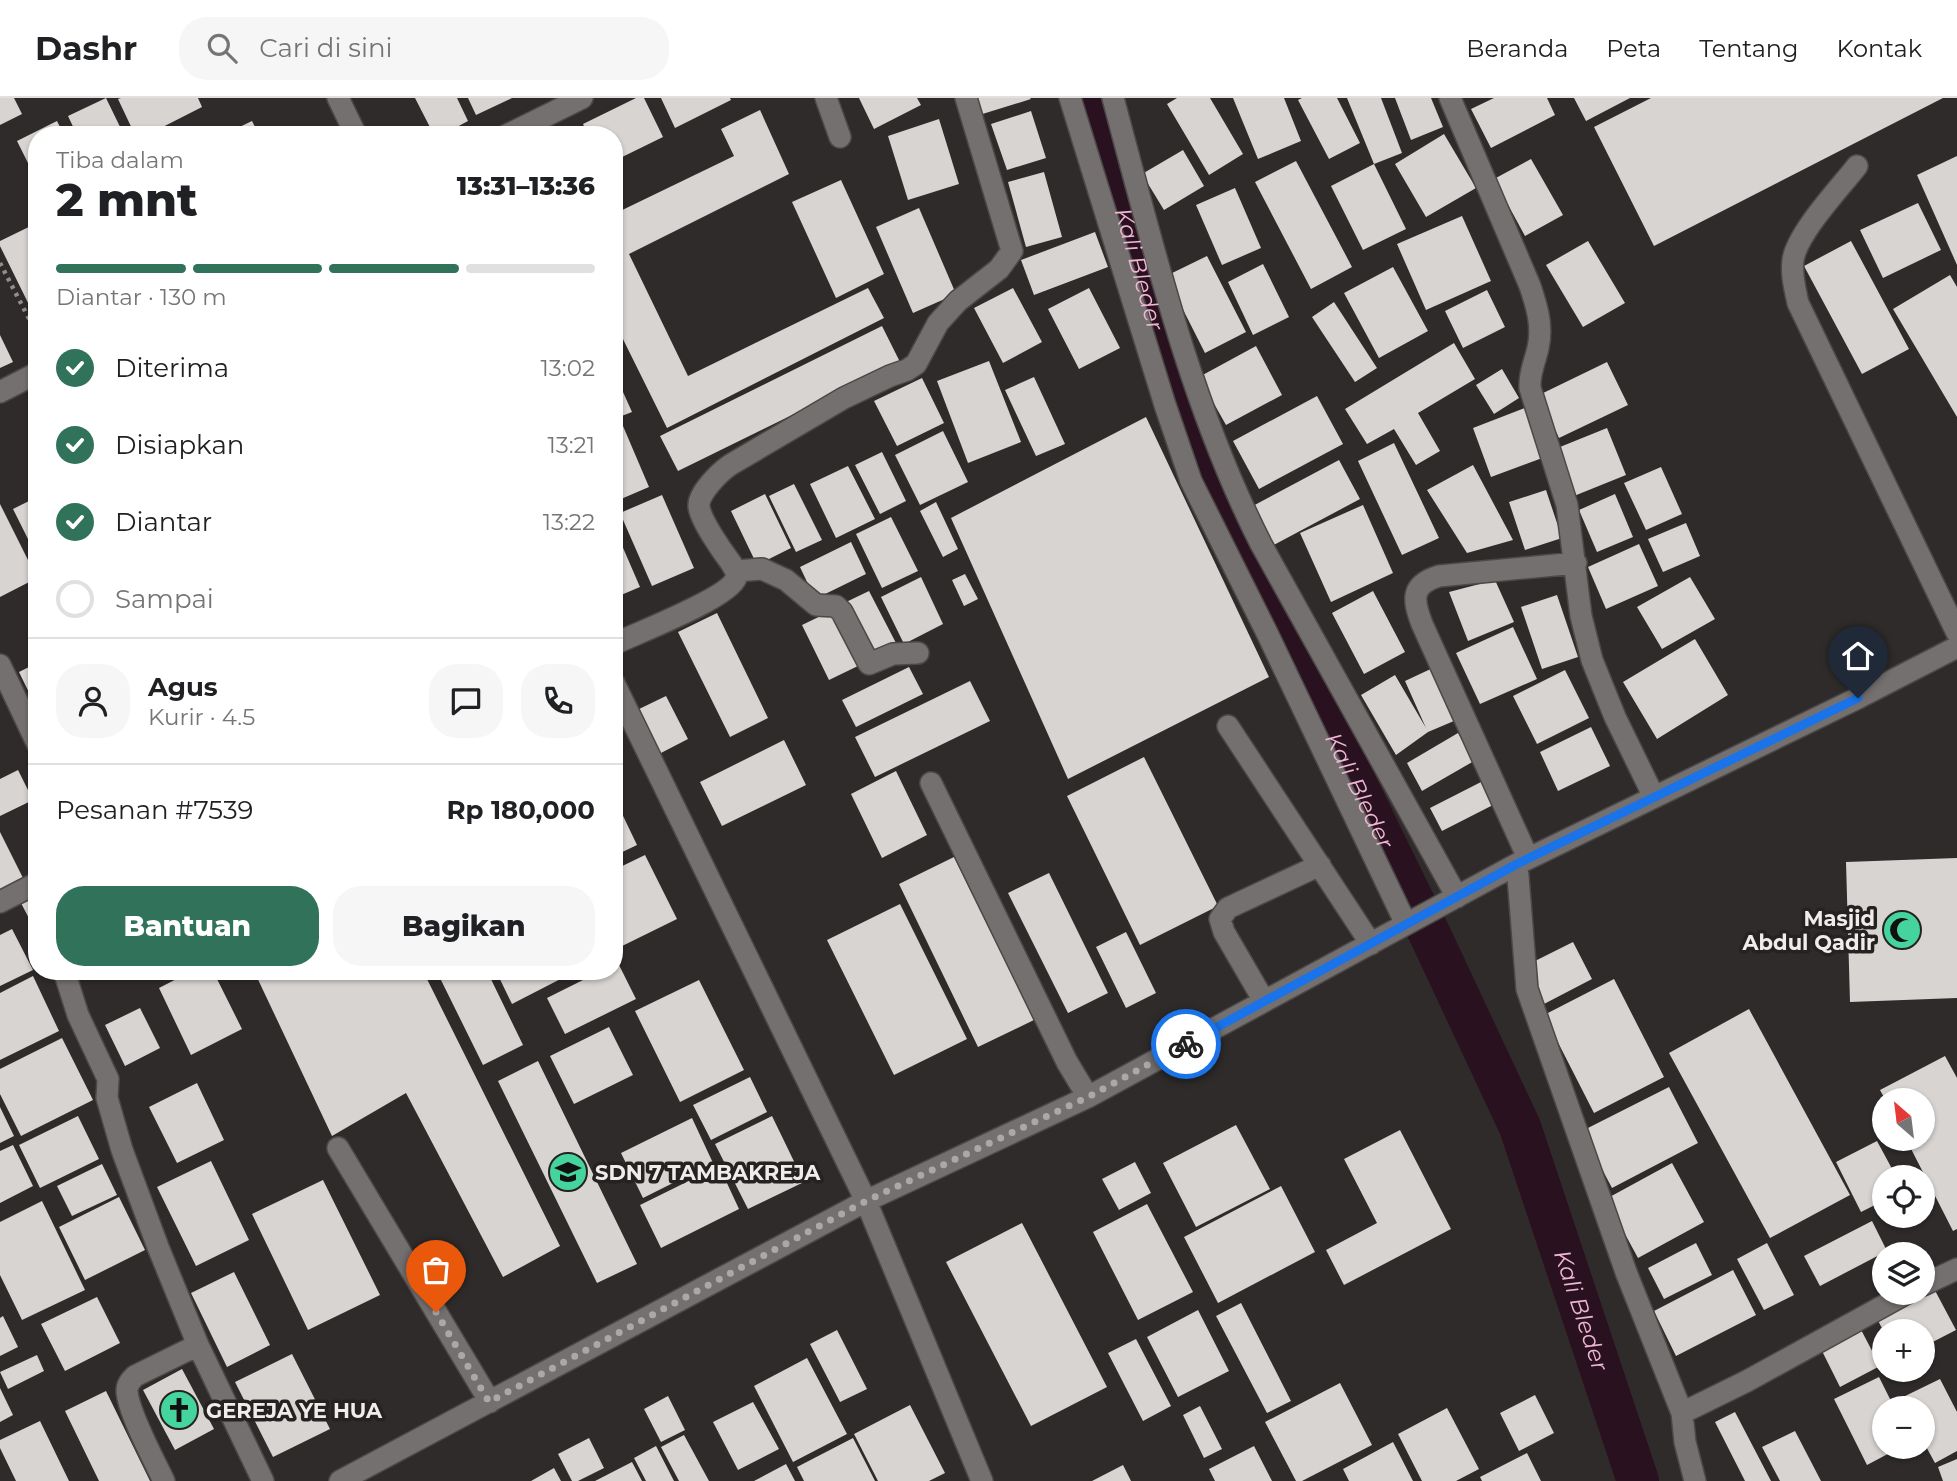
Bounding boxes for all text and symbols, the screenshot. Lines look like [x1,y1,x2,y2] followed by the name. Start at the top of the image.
[179,17,669,80] search box
[35,28,137,68] text: Dashr
[203,29,241,67] icon: search
[259,32,392,64] text: Cari di sini
[1466,34,1568,63] text: Beranda
[1606,34,1661,63] text: Peta
[1699,34,1798,63] text: Tentang
[1836,34,1922,63] text: Kontak
[56,146,184,174] text: Tiba dalam
[457,170,595,202] text: 13:31–13:36
[56,171,198,228] text: 2 mnt
[1109,205,1170,335] water label: Kali Bleder
[56,283,227,311] text: Diantar · 130 m
[56,349,94,387] icon: check
[115,352,229,384] text: Diterima
[541,354,595,382] text: 13:02
[56,426,94,464] icon: check
[115,429,244,461] text: Disiapkan
[547,431,595,459] text: 13:21
[56,503,94,541] icon: check
[115,506,212,538] text: Diantar
[543,508,595,536] text: 13:22
[115,583,214,615] text: Sampai
[1828,626,1888,698] pin
[1839,637,1877,675] icon: home
[56,664,130,738] button: person
[429,664,503,738] button: chat
[521,664,595,738] button: phone
[148,671,218,703] text: Agus
[148,703,255,731] text: Kurir · 4.5
[1319,728,1400,854] water label: Kali Bleder
[56,794,253,826] text: Pesanan #7539
[446,794,595,826] text: Rp 180,000
[56,886,319,966] button: Bantuan
[333,886,595,966] button: Bagikan
[1742,906,1875,955] place label: Masjid Abdul Qadir
[1881,909,1923,951] mosque icon: Masjid Abdul Qadir
[1151,1009,1221,1079] courier
[1167,1025,1205,1063] icon: bike
[1872,1088,1936,1152] north arrow
[1872,1088,1935,1459] map controls
[547,1151,589,1193] school or university icon: SDN 7 TAMBAKREJA
[595,1160,821,1185] place label: SDN 7 TAMBAKREJA
[1872,1165,1935,1228] button: locate
[406,1240,466,1312] pin
[1872,1242,1935,1305] button: layers
[1548,1246,1615,1375] water label: Kali Bleder
[417,1251,455,1289] icon: bag
[1872,1319,1935,1382] button: +
[158,1389,200,1431] church icon: GEREJA YE HUA
[1872,1396,1935,1459] button: −
[206,1398,383,1423] place label: GEREJA YE HUA

